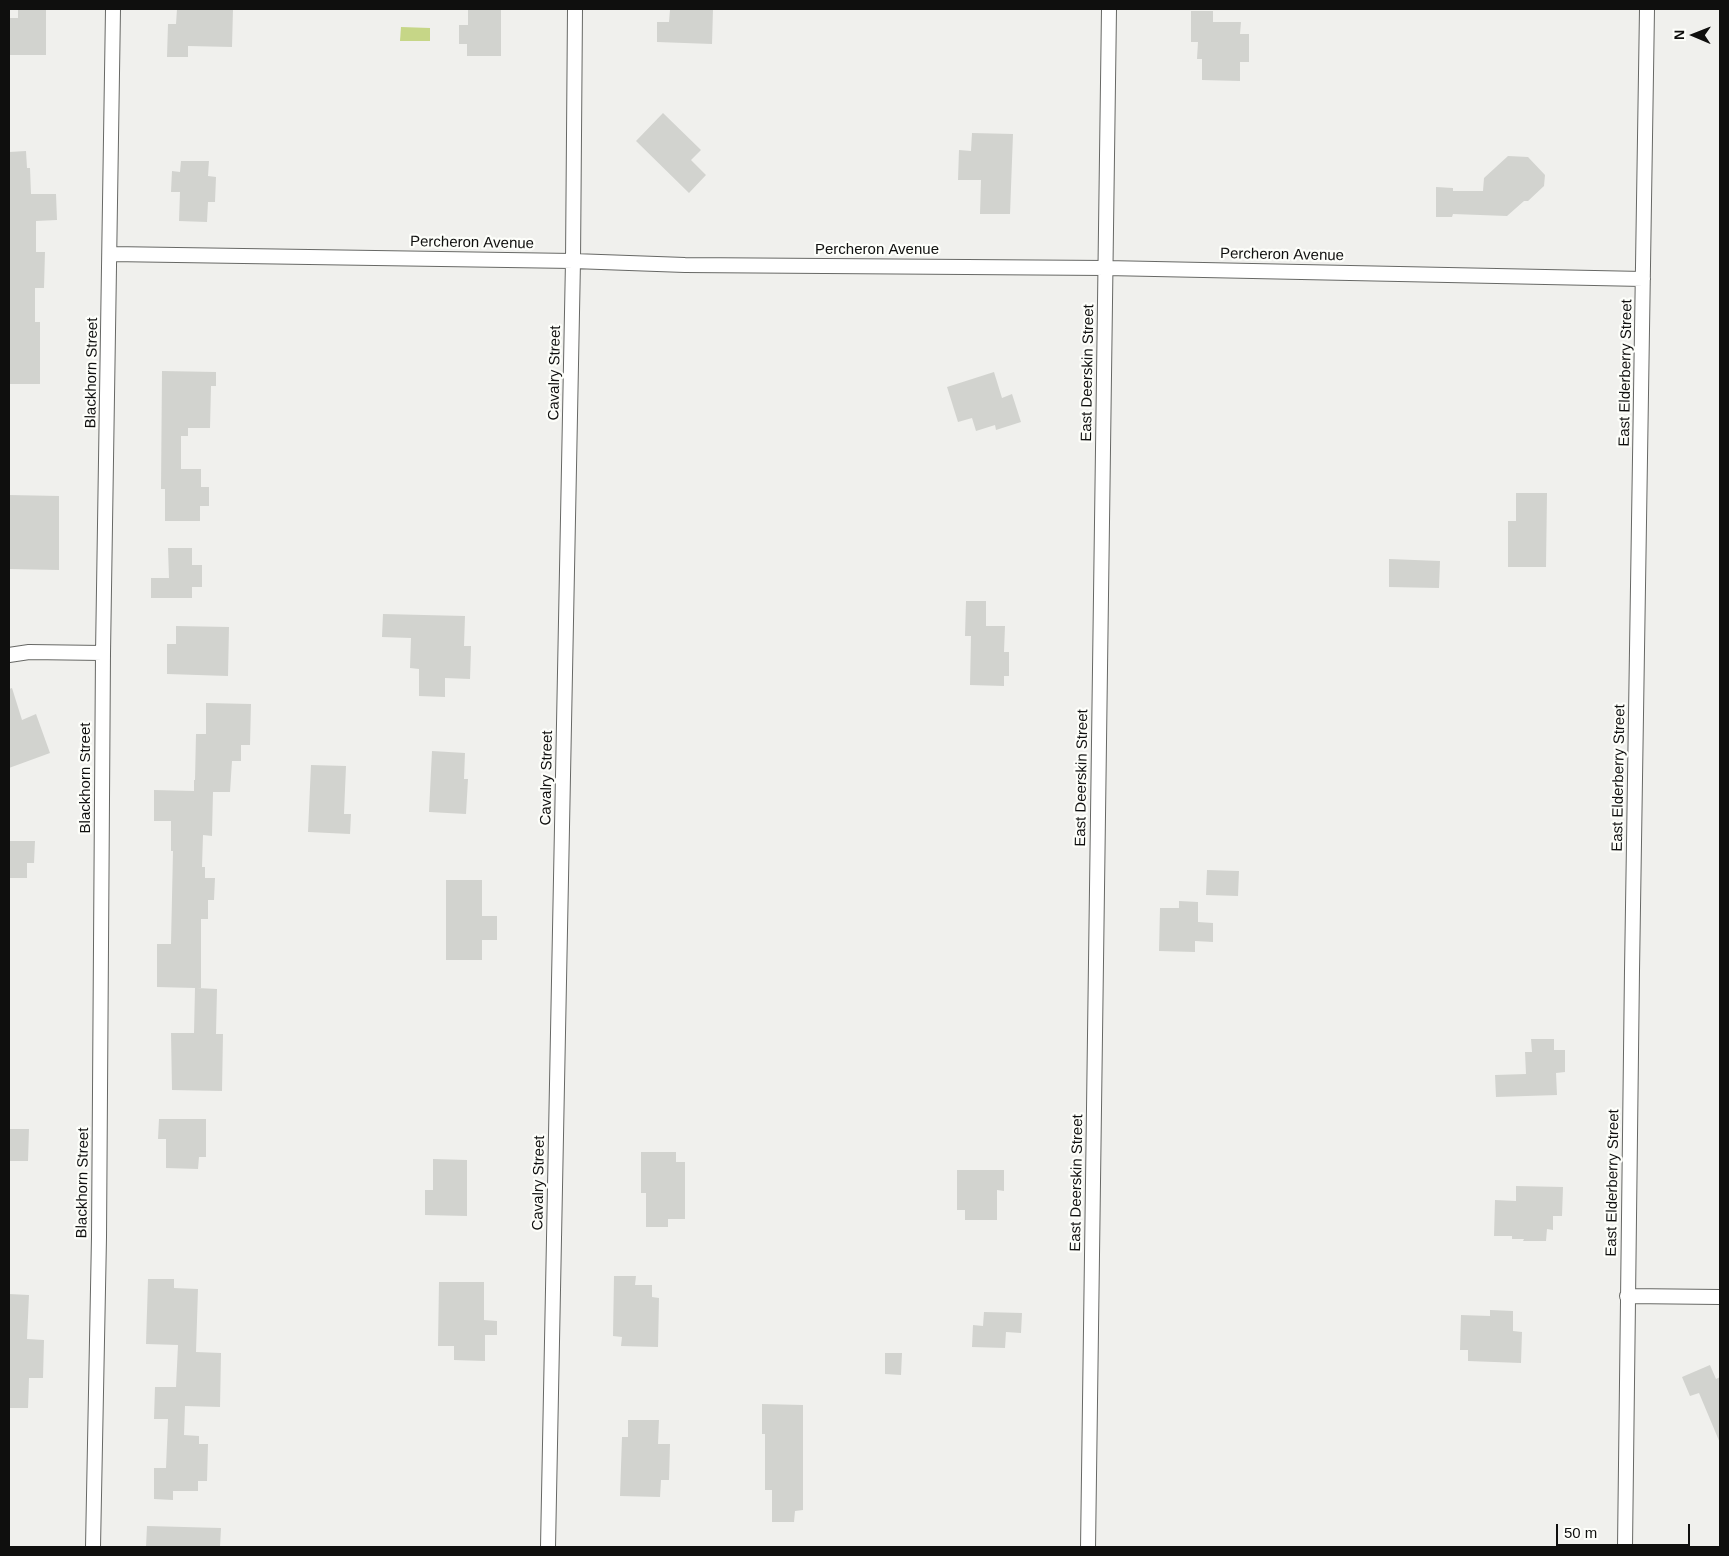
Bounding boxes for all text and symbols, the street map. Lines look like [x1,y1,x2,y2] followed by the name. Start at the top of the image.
[1669,10,1719,60] north arrow
[1671,30,1687,40] text: N
[410,233,534,253] street label: Percheron Avenue
[815,241,939,259] street label: Percheron Avenue
[1220,245,1344,265] street label: Percheron Avenue
[1616,299,1636,447] street label: East Elderberry Street
[1078,304,1098,442] street label: East Deerskin Street
[82,317,102,429] street label: Blackhorn Street
[545,325,565,421] street label: Cavalry Street
[1609,704,1629,852] street label: East Elderberry Street
[1072,709,1092,847] street label: East Deerskin Street
[77,723,95,833] street label: Blackhorn Street
[537,730,557,826] street label: Cavalry Street
[1603,1109,1623,1257] street label: East Elderberry Street
[1067,1114,1087,1252] street label: East Deerskin Street
[73,1127,93,1239] street label: Blackhorn Street
[529,1135,549,1231] street label: Cavalry Street
[1559,1514,1693,1546] scale bar
[1564,1524,1597,1541] text: 50 m

